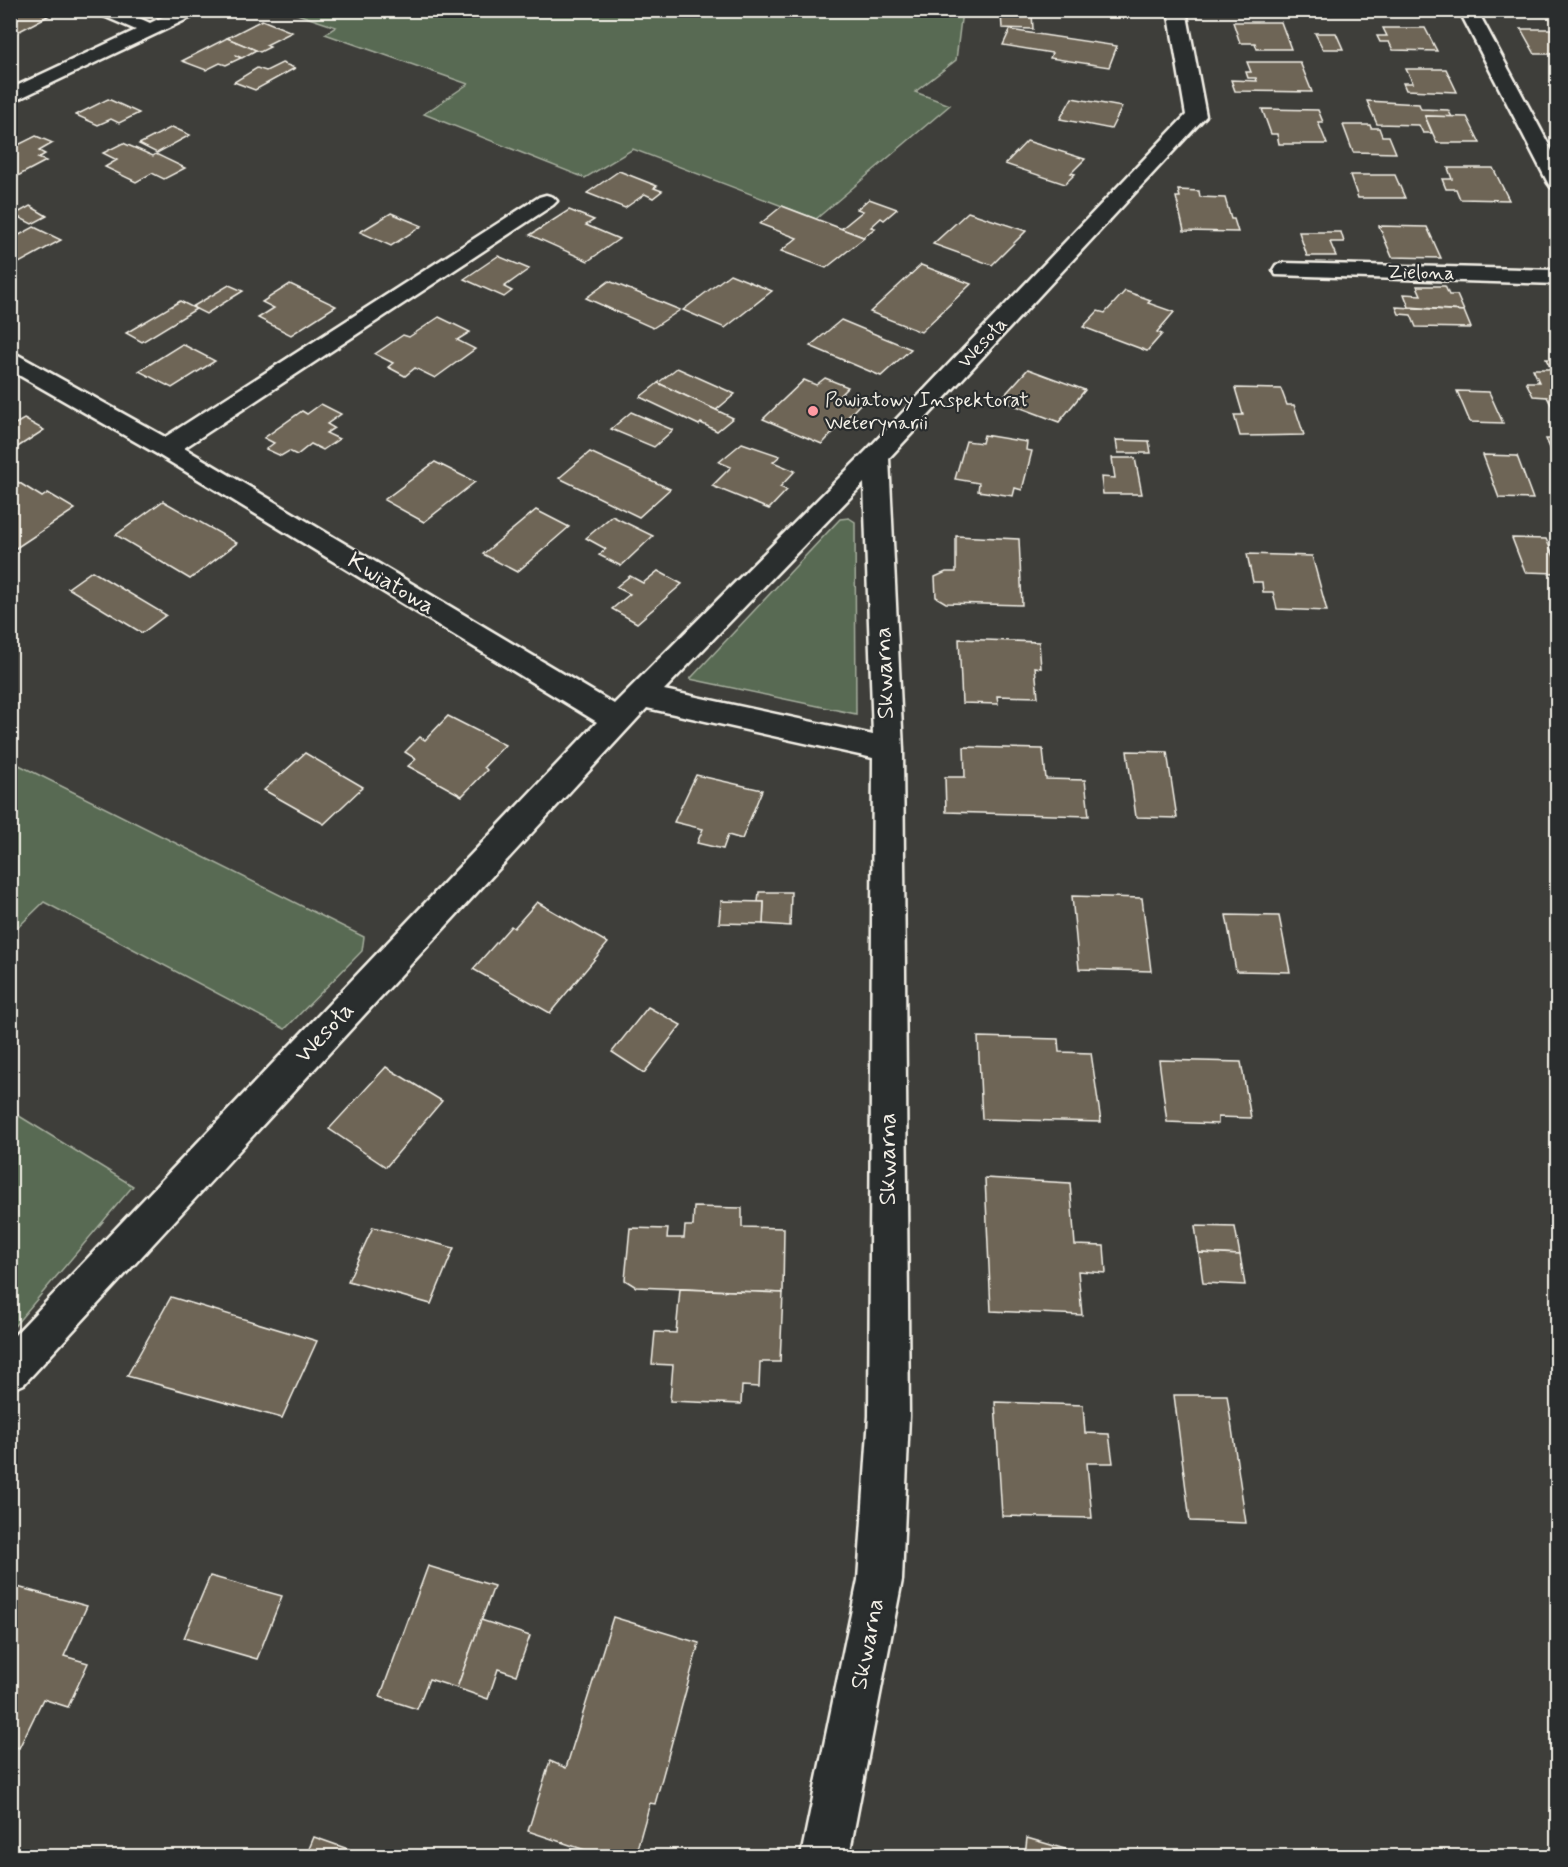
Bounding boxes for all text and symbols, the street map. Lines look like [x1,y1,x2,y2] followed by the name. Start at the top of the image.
[1387,259,1455,287] street label: Zielona
[952,311,1014,375] street label: Wesoła
[825,387,1029,437] place label: Powiatowy Inspektorat Weterynarii
[806,404,820,418] marker: Powiatowy Inspektorat Weterynarii
[341,546,441,622] street label: Kwiatowa
[868,626,902,720] street label: Skwarna
[289,996,361,1070] street label: Wesoła
[873,1113,904,1205] street label: Skwarna
[844,1596,892,1692] street label: Skwarna

